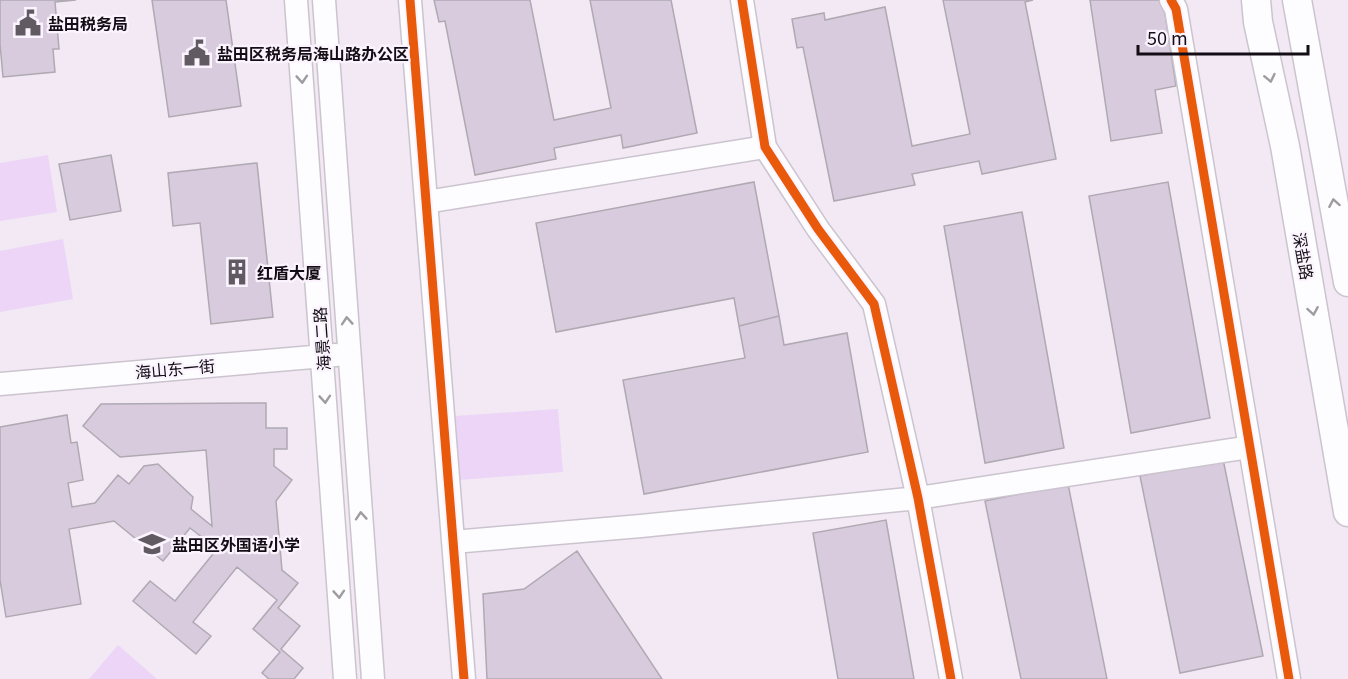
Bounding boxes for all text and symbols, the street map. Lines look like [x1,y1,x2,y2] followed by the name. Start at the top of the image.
[13,8,43,38] public building icon: 盐田税务局
[48,11,128,35] place label: 盐田税务局
[1138,18,1308,56] scale bar
[1147,24,1188,50] text: 50 m
[182,38,212,68] public building icon: 盐田区税务局海山路办公区
[217,41,409,65] place label: 盐田区税务局海山路办公区
[1263,73,1276,83] one-way arrow
[295,75,308,84] one-way arrow
[1328,199,1340,208] one-way arrow
[1288,230,1320,282] street label: 深盐路
[222,257,252,287] building icon: 红盾大厦
[257,260,321,284] place label: 红盾大厦
[307,306,335,372] street label: 海景二路
[1307,306,1319,316] one-way arrow
[341,317,354,326] one-way arrow
[134,353,216,383] street label: 海山东一街
[318,395,331,404] one-way arrow
[355,511,368,520] one-way arrow
[137,529,167,559] school or university icon: 盐田区外国语小学
[172,532,300,556] place label: 盐田区外国语小学
[332,589,345,598] one-way arrow

